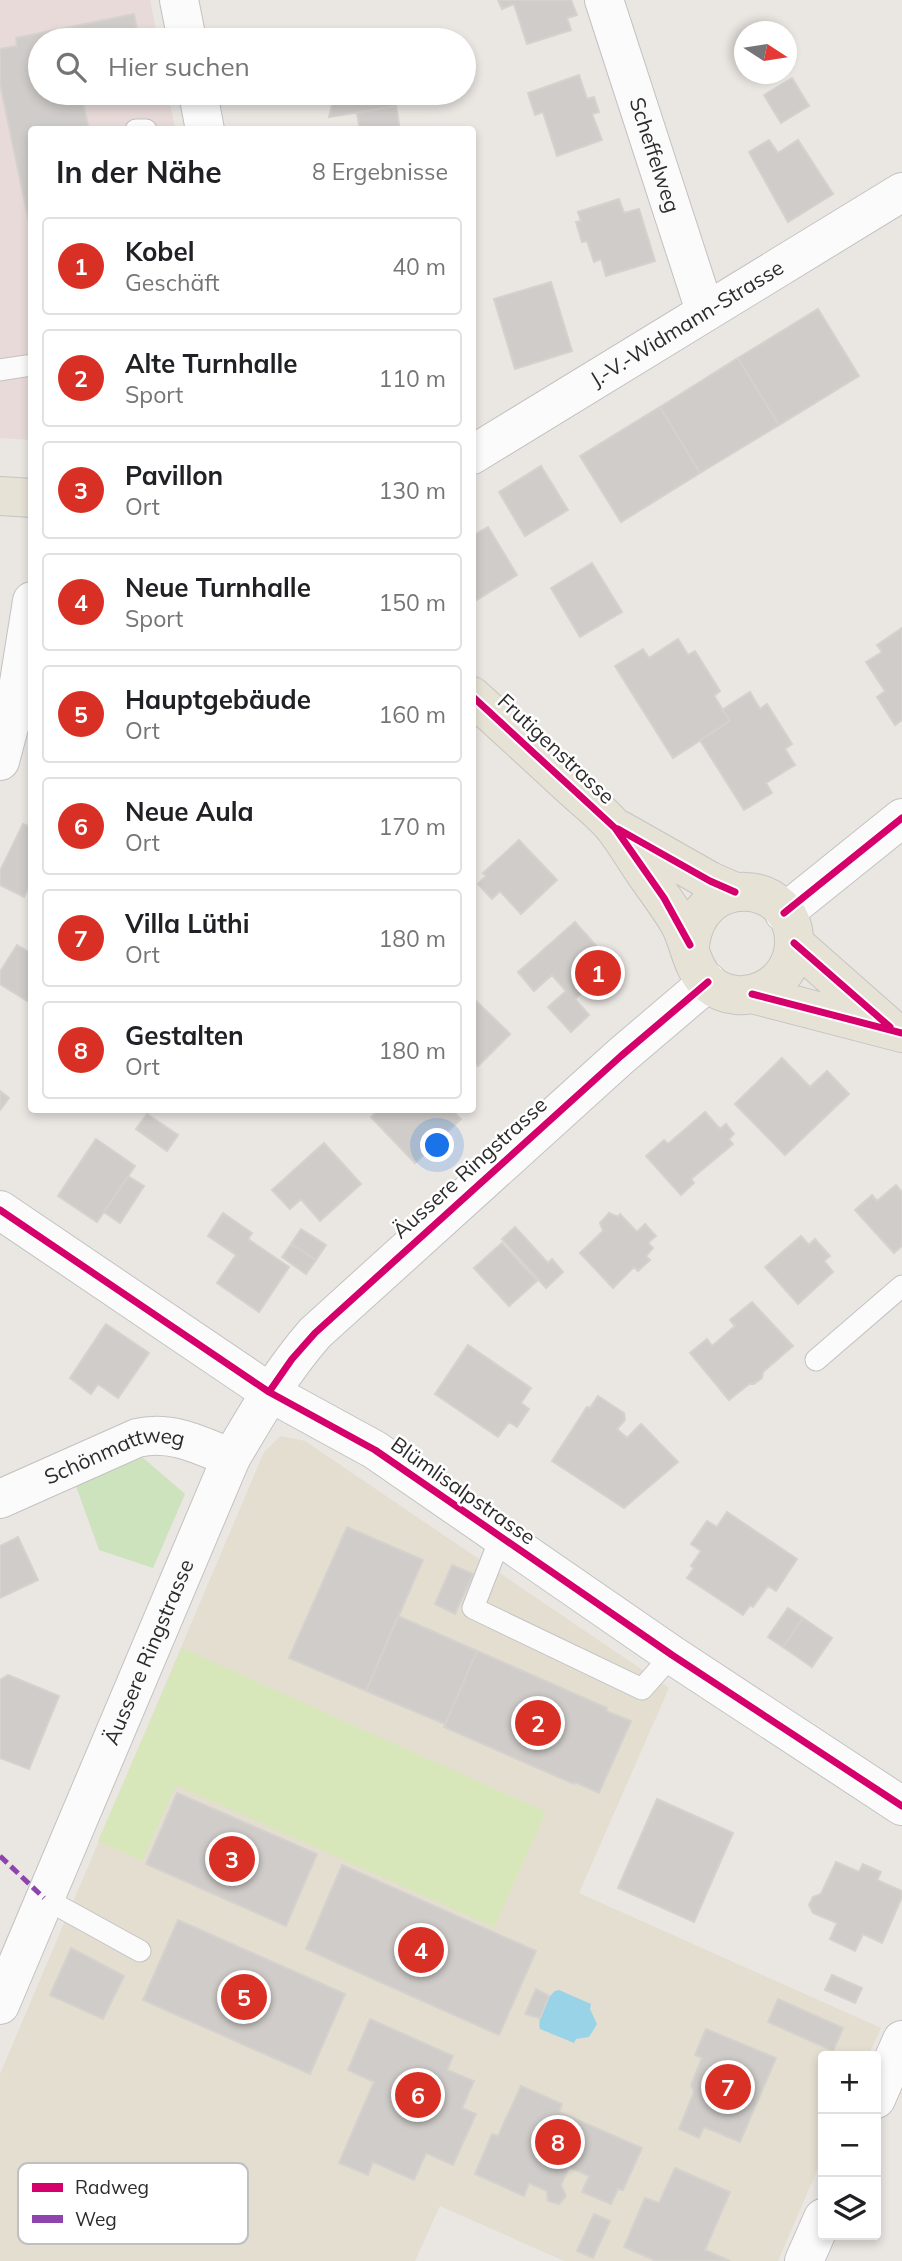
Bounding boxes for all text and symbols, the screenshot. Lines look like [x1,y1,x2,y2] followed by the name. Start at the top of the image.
[734,21,797,84] north arrow
[28,28,476,105] search box
[52,48,90,86] icon: search
[108,50,250,83] text: Hier suchen
[624,94,686,216] street label: Scheffelweg
[56,153,222,191] text: In der Nähe
[312,157,448,186] text: 8 Ergebnisse
[125,235,195,268] text: Kobel
[74,252,88,281] text: 1
[392,252,446,281] text: 40 m
[585,254,788,392] street label: J.-V.-Widmann-Strasse
[125,268,220,297] text: Geschäft
[125,347,298,380] text: Alte Turnhalle
[74,364,88,393] text: 2
[378,364,446,393] text: 110 m
[125,380,183,409] text: Sport
[125,459,223,492] text: Pavillon
[74,476,88,505] text: 3
[378,476,446,505] text: 130 m
[125,492,160,521] text: Ort
[125,571,311,604] text: Neue Turnhalle
[74,588,88,617] text: 4
[378,588,446,617] text: 150 m
[125,604,183,633] text: Sport
[125,683,311,716] text: Hauptgebäude
[493,688,620,809] street label: Frutigenstrasse
[74,700,88,729] text: 5
[378,700,446,729] text: 160 m
[125,716,160,745] text: Ort
[125,795,254,828] text: Neue Aula
[74,812,88,841] text: 6
[378,812,446,841] text: 170 m
[125,828,160,857] text: Ort
[125,907,249,940] text: Villa Lüthi
[74,924,88,953] text: 7
[378,924,446,953] text: 180 m
[125,940,160,969] text: Ort
[575,947,621,999] pin: 1
[125,1019,244,1052] text: Gestalten
[74,1036,88,1065] text: 8
[378,1036,446,1065] text: 180 m
[125,1052,160,1081] text: Ort
[387,1091,552,1243] street label: Äussere Ringstrasse
[420,1128,454,1162] your location
[40,1421,188,1490] street label: Schönmattweg
[386,1431,541,1550] street label: Blümlisalpstrasse
[97,1555,199,1748] street label: Äussere Ringstrasse
[515,1697,561,1749] pin: 2
[209,1833,255,1885] pin: 3
[398,1924,444,1976] pin: 4
[221,1971,267,2023] pin: 5
[818,2051,881,2240] map controls
[818,2051,881,2114] button: +
[705,2061,751,2113] pin: 7
[395,2069,441,2121] pin: 6
[818,2114,881,2177] button: −
[535,2116,581,2168] pin: 8
[18,2163,248,2244] legend
[75,2175,149,2199] text: Radweg
[818,2177,881,2240] button: layers
[75,2207,117,2231] text: Weg

